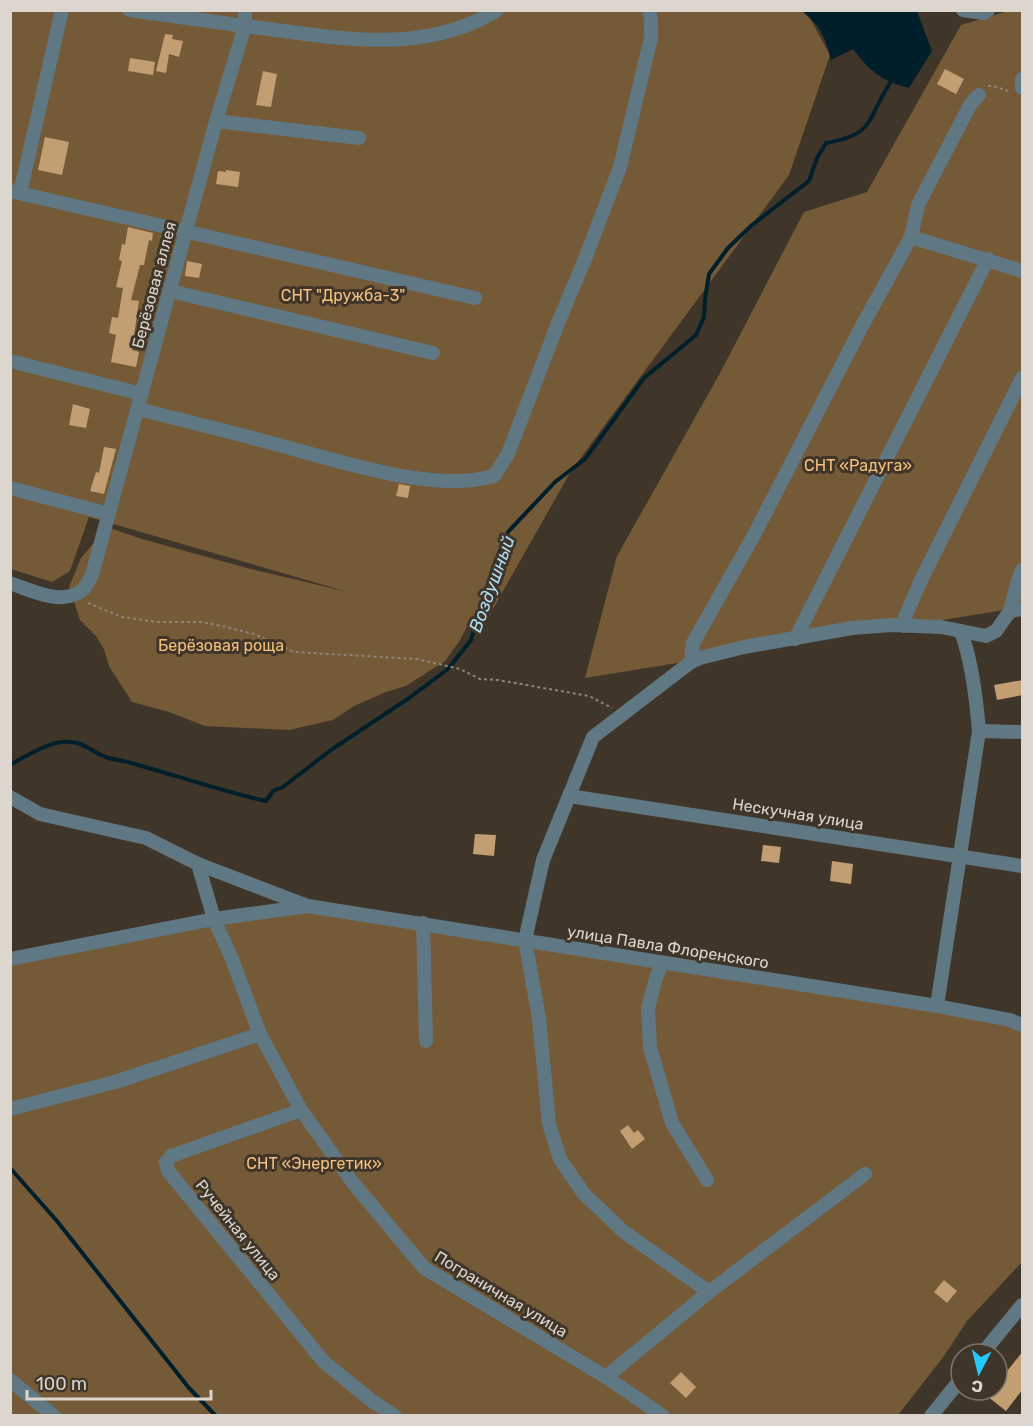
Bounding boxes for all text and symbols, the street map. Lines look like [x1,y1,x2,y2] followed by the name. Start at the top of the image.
[128,219,180,351] street label: Берёзовая аллея
[281,286,405,305] park label: СНТ "Дружба-3"
[804,456,912,475] park label: СНТ «Радуга»
[464,533,520,635] water label: Воздушный
[158,636,284,655] park label: Берёзовая роща
[731,794,865,834] street label: Нескучная улица
[566,922,770,972] street label: улица Павла Флоренского
[246,1154,382,1173] park label: СНТ «Энергетик»
[192,1176,284,1284] street label: Ручейная улица
[431,1247,571,1341] street label: Пограничная улица
[949,1342,1009,1402] north arrow
[27,1363,212,1401] scale bar
[36,1373,87,1395] text: 100 m
[970,1376,984,1397] text: С

